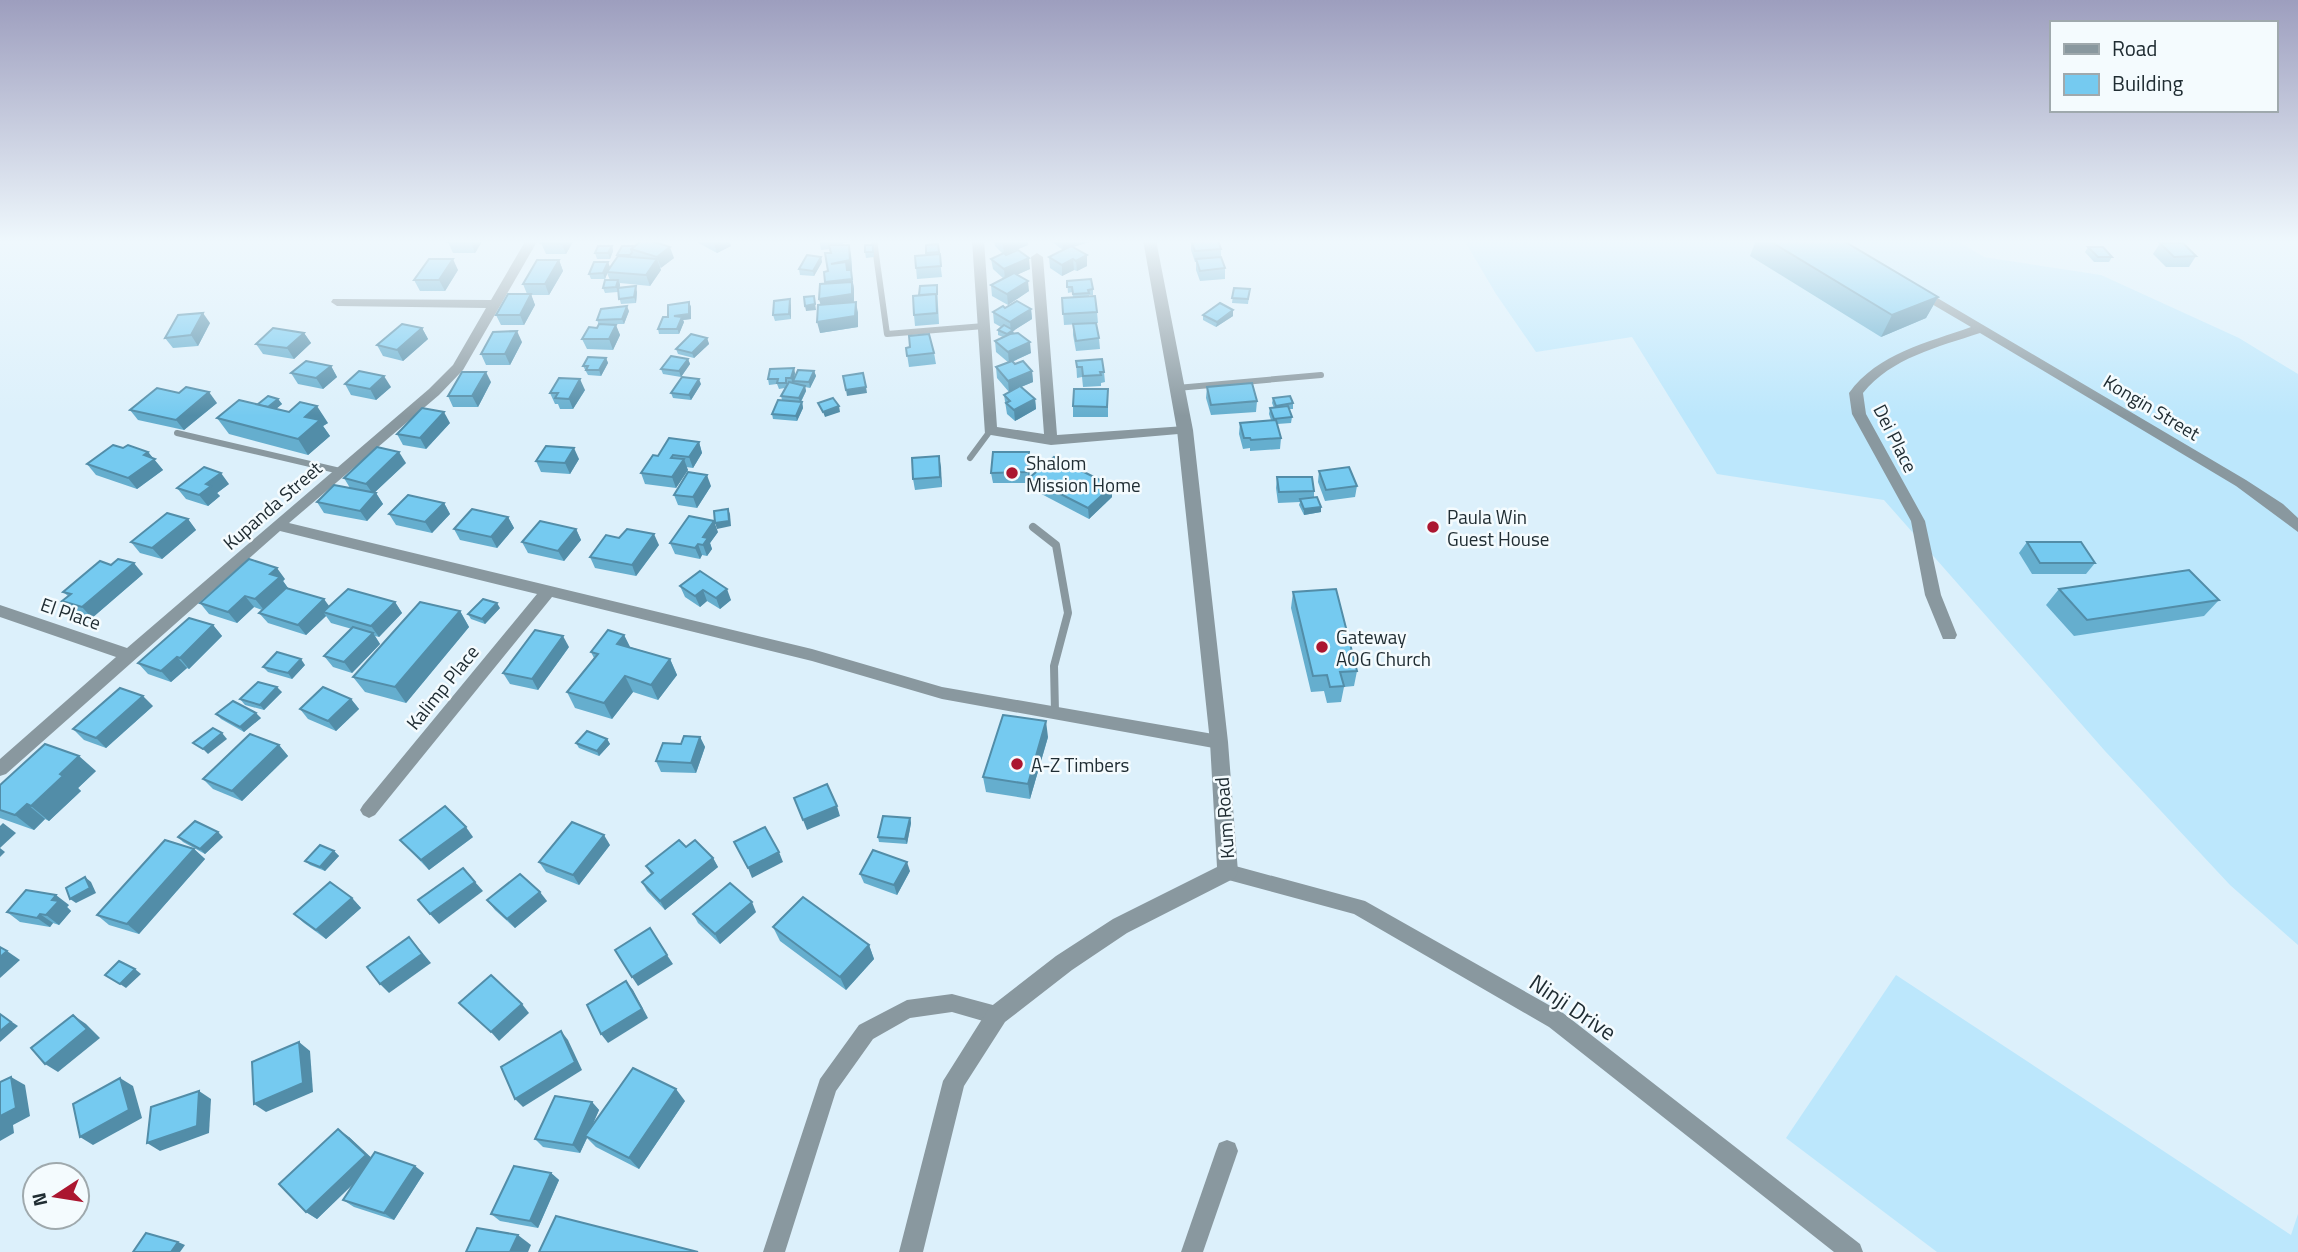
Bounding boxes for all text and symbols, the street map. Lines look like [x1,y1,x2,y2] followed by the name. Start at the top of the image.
[2050,21,2277,112] legend
[2112,32,2157,64] text: Road
[2112,67,2184,99] text: Building
[2098,367,2206,447] street label: Kongin Street
[1866,399,1926,477] street label: Dei Place
[1026,448,1141,499] place label: Shalom Mission Home
[216,453,328,556] street label: Kupanda Street
[1004,465,1020,481] marker: Shalom Mission Home
[1447,502,1549,553] place label: Paula Win Guest House
[1425,519,1441,535] marker: Paula Win Guest House
[37,589,105,637] street label: El Place
[1336,622,1431,673] place label: Gateway AOG Church
[399,638,485,736] street label: Kalimp Place
[1314,639,1330,655] marker: Gateway AOG Church
[1031,750,1129,779] place label: A-Z Timbers
[1009,756,1025,772] marker: A-Z Timbers
[1207,776,1241,860] street label: Kum Road
[1522,965,1624,1049] street label: Ninji Drive
[21,1161,91,1231] north arrow
[23,1190,54,1209] text: N

